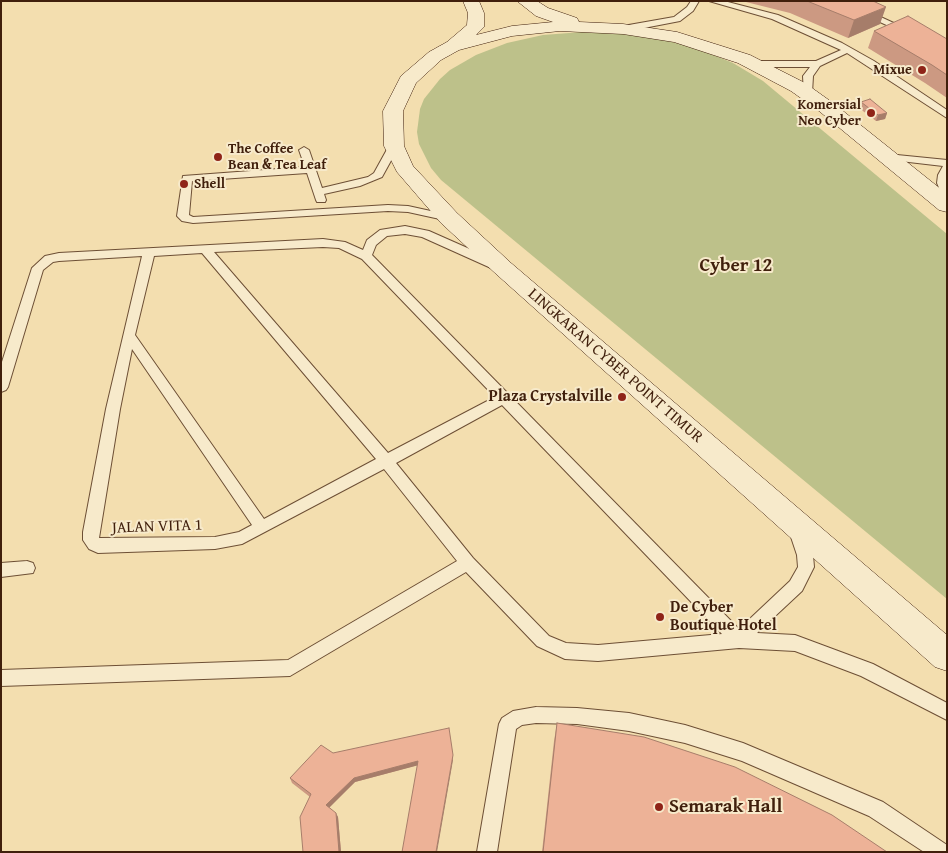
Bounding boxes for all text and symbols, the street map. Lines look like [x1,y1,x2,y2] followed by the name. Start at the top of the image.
[873,62,912,78] place label: Mixue
[916,64,928,76] marker: Mixue
[798,97,861,130] place label: Komersial Neo Cyber
[865,107,877,119] marker: Komersial Neo Cyber
[228,141,326,174] place label: The Coffee Bean & Tea Leaf
[212,151,224,163] marker: The Coffee Bean & Tea Leaf
[194,176,225,192] place label: Shell
[178,178,190,190] marker: Shell
[700,255,772,277] district label: Cyber 12
[523,285,707,447] street label: LINGKARAN CYBER POINT TIMUR
[489,387,612,407] place label: Plaza Crystalville
[616,391,628,403] marker: Plaza Crystalville
[111,516,203,538] street label: JALAN VITA 1
[670,598,777,636] place label: De Cyber Boutique Hotel
[654,611,666,623] marker: De Cyber Boutique Hotel
[669,796,782,818] place label: Semarak Hall
[653,801,665,813] marker: Semarak Hall

